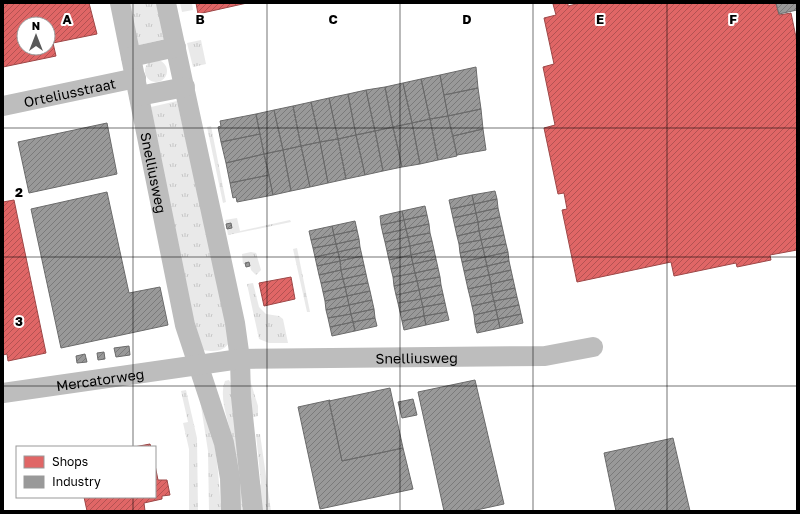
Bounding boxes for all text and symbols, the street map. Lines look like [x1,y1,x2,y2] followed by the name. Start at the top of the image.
[62,11,72,27] text: A
[195,11,205,27] text: B
[328,11,338,27] text: C
[462,11,472,27] text: D
[596,11,604,27] text: E
[729,11,737,27] text: F
[16,16,56,56] north arrow
[32,19,40,32] text: N
[22,74,117,110] street label: Orteliusstraat
[138,131,171,215] street label: Snelliusweg
[15,184,23,200] text: 2
[15,313,23,329] text: 3
[375,348,458,366] street label: Snelliusweg
[55,364,145,394] street label: Mercatorweg
[16,446,156,498] legend
[52,454,88,469] text: Shops
[52,474,101,489] text: Industry

